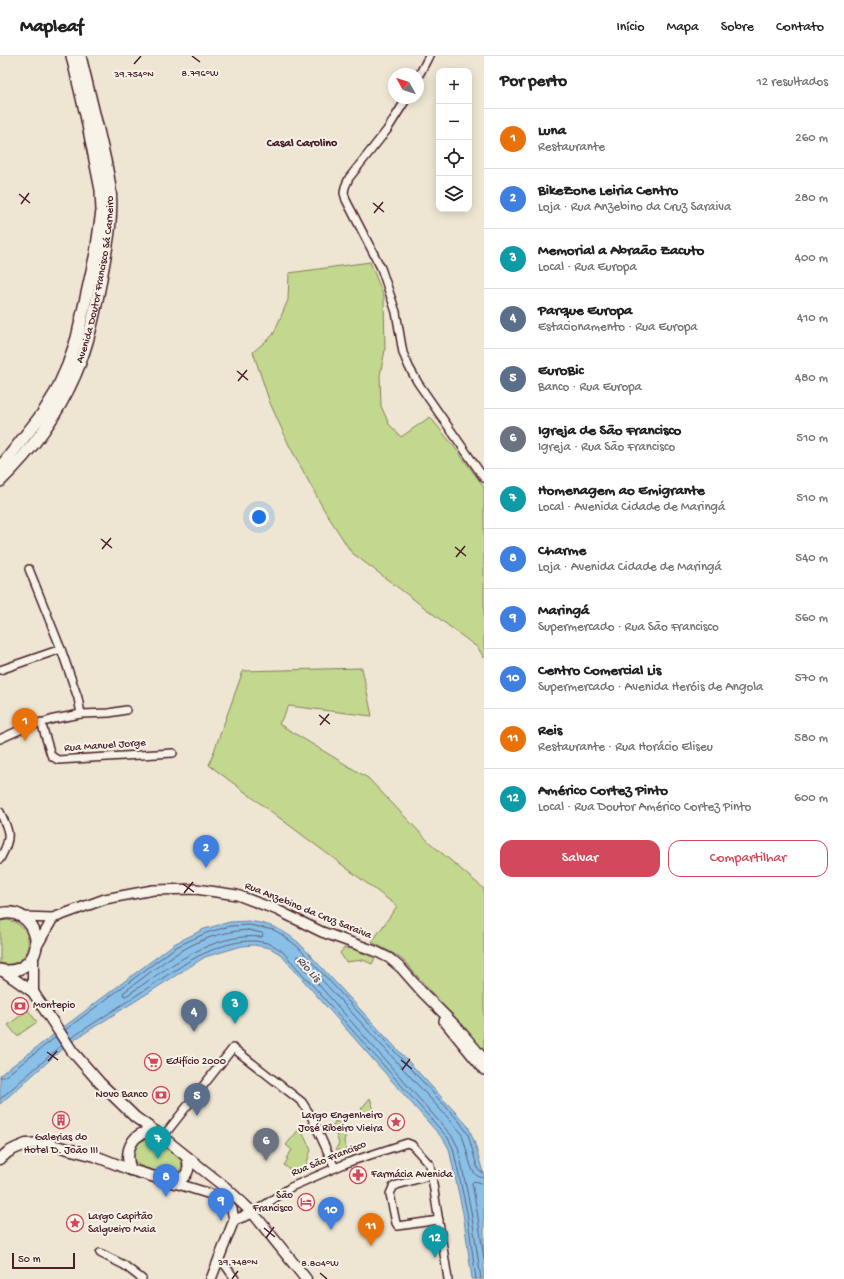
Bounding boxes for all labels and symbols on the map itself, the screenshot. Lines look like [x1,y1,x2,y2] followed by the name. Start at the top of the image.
[182,68,219,80] text: 8.796°W
[388,68,424,104] north arrow
[113,69,154,81] text: 39.754°N
[266,137,338,151] district label: Casal Carolino
[74,195,117,365] street label: Avenida Doutor Francisco Sá Carneiro
[249,507,269,527] your location
[12,708,38,741] pin: 1
[64,737,147,755] street label: Rua Manuel Jorge
[193,835,219,868] pin: 2
[243,880,374,942] street label: Rua Anzebino da Cruz Saraiva
[293,954,324,987] water label: Rio Lis
[222,991,248,1024] pin: 3
[10,996,30,1016] bank icon: Montepio
[181,999,207,1032] pin: 4
[33,1000,76,1012] place label: Montepio
[143,1052,163,1072] supermarket icon: Edifício 2000
[166,1055,226,1068] place label: Edifício 2000
[184,1083,210,1116] pin: 5
[151,1085,171,1105] bank icon: Novo Banco
[96,1089,148,1101] place label: Novo Banco
[51,1110,71,1130] building icon: Galerias do Hotel D. João III
[298,1110,384,1135] place label: Largo Engenheiro José Ribeiro Vieira
[386,1112,406,1132] place icon: Largo Engenheiro José Ribeiro Vieira
[145,1126,171,1159] pin: 7
[253,1128,279,1161] pin: 6
[24,1132,98,1157] place label: Galerias do Hotel D. João III
[290,1138,368,1179] street label: Rua São Francisco
[153,1164,179,1197] pin: 8
[348,1165,368,1185] pharmacy icon: Farmácia Avenida
[370,1169,453,1181] place label: Farmácia Avenida
[208,1188,234,1221] pin: 9
[252,1190,293,1215] place label: São Francisco
[296,1192,316,1212] hotel icon: São Francisco
[318,1197,344,1230] pin: 10
[88,1211,156,1236] place label: Largo Capitão Salgueiro Maia
[65,1213,85,1233] place icon: Largo Capitão Salgueiro Maia
[358,1213,384,1246] pin: 11
[422,1225,448,1258] pin: 12
[12,1251,75,1270] scale bar
[217,1257,258,1269] text: 39.748°N
[301,1258,339,1270] text: 8.804°W

